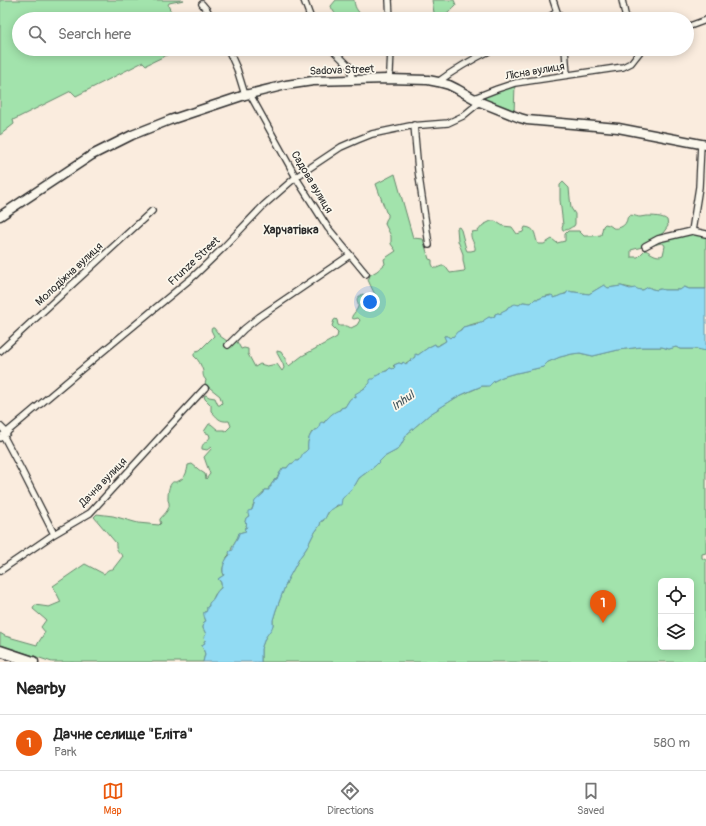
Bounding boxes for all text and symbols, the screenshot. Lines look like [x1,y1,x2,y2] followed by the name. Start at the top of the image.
[12,12,694,56] search box
[26,23,48,45] icon: search
[58,25,131,44] text: Search here
[503,59,566,83] street label: Лісна вулиця
[309,62,375,78] street label: Sadova Street
[288,149,336,215] street label: Садова вулиця
[263,223,319,238] district label: Харчатівка
[166,233,223,288] street label: Frunze Street
[33,240,105,308] street label: Молодіжна вулиця
[360,292,380,312] your location
[389,387,418,414] water label: Inhul
[76,455,130,510] street label: Дачна вулиця
[658,578,694,650] map controls
[658,578,694,614] button: locate
[590,590,616,623] pin: 1
[658,614,694,650] button: layers
[16,678,65,699] text: Nearby
[54,725,193,744] text: Дачне селище "Еліта"
[26,735,32,751] text: 1
[653,735,690,751] text: 580 m
[54,744,77,760] text: Park
[102,780,124,817] tab: Map
[327,780,374,817] tab: Directions
[577,780,604,817] tab: Saved

